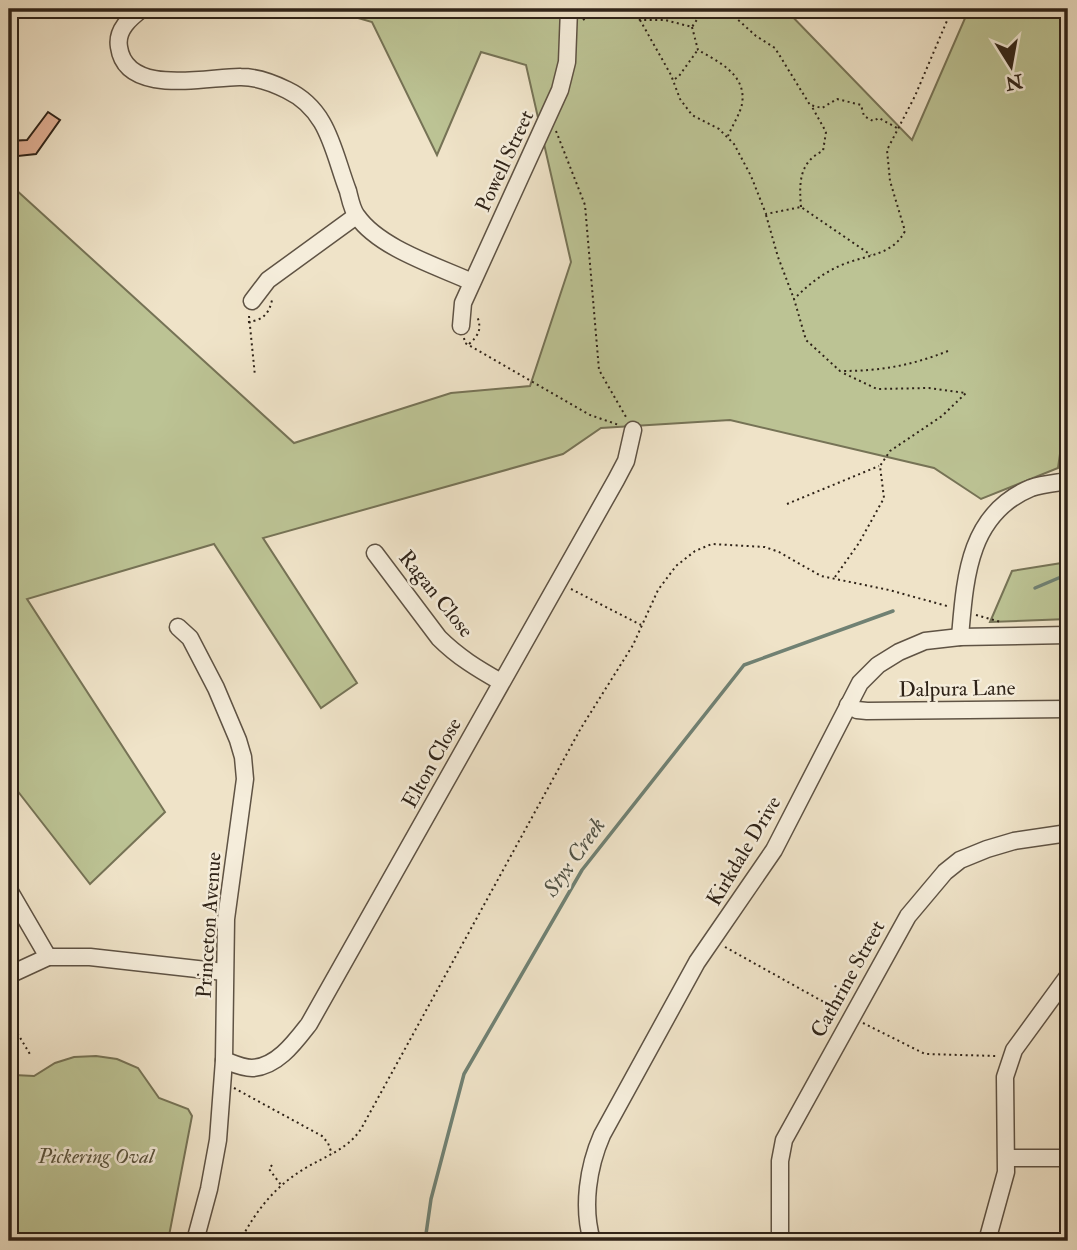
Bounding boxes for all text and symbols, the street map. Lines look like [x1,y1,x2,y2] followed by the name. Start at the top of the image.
[976,32,1046,102] north arrow
[1002,68,1026,95] text: N
[470,106,540,216] street label: Powell Street
[393,545,480,643] street label: Ragan Close
[898,674,1016,704] street label: Dalpura Lane
[396,713,468,813] street label: Elton Close
[701,791,787,911] street label: Kirkdale Drive
[536,812,612,903] water label: Styx Creek
[190,851,228,999] street label: Princeton Avenue
[805,916,891,1042] street label: Cathrine Street
[37,1143,156,1170] park label: Pickering Oval

